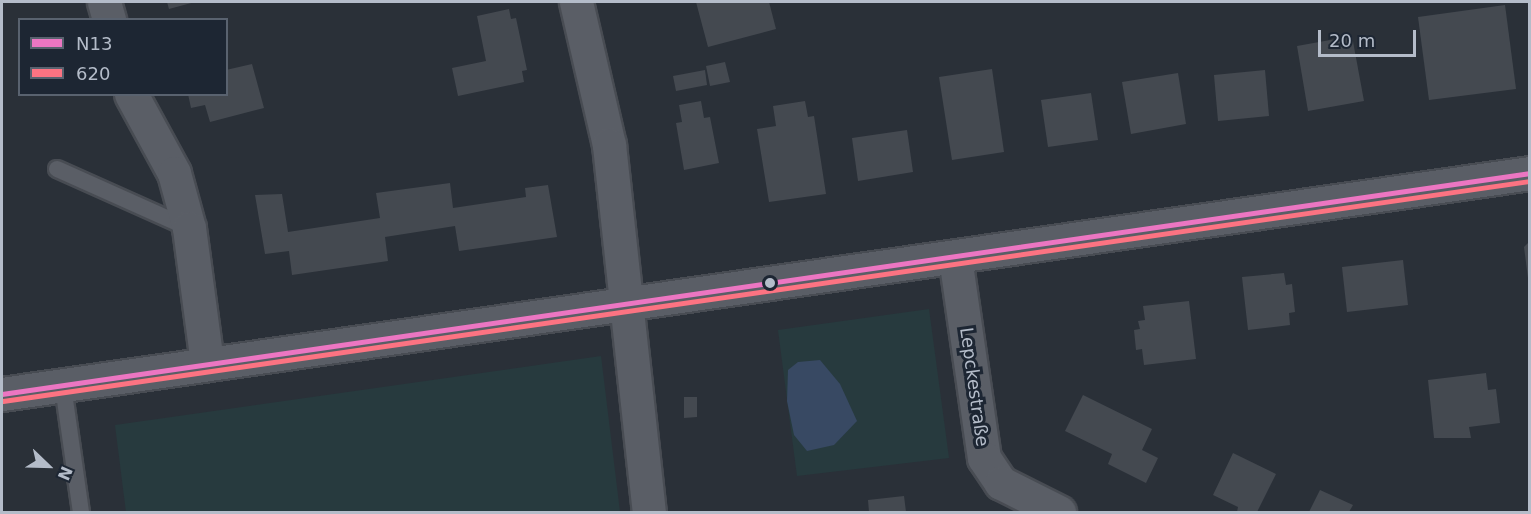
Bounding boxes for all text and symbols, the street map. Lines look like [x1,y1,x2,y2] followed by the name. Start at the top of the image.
[18,18,228,96] legend
[1321,18,1418,56] scale bar
[1329,30,1375,51] text: 20 m
[76,33,112,54] text: N13
[76,63,110,84] text: 620
[764,277,776,289] unlabelled marker
[955,326,993,448] street label: Lepckestraße
[18,436,78,496] north arrow
[54,463,76,483] text: N

